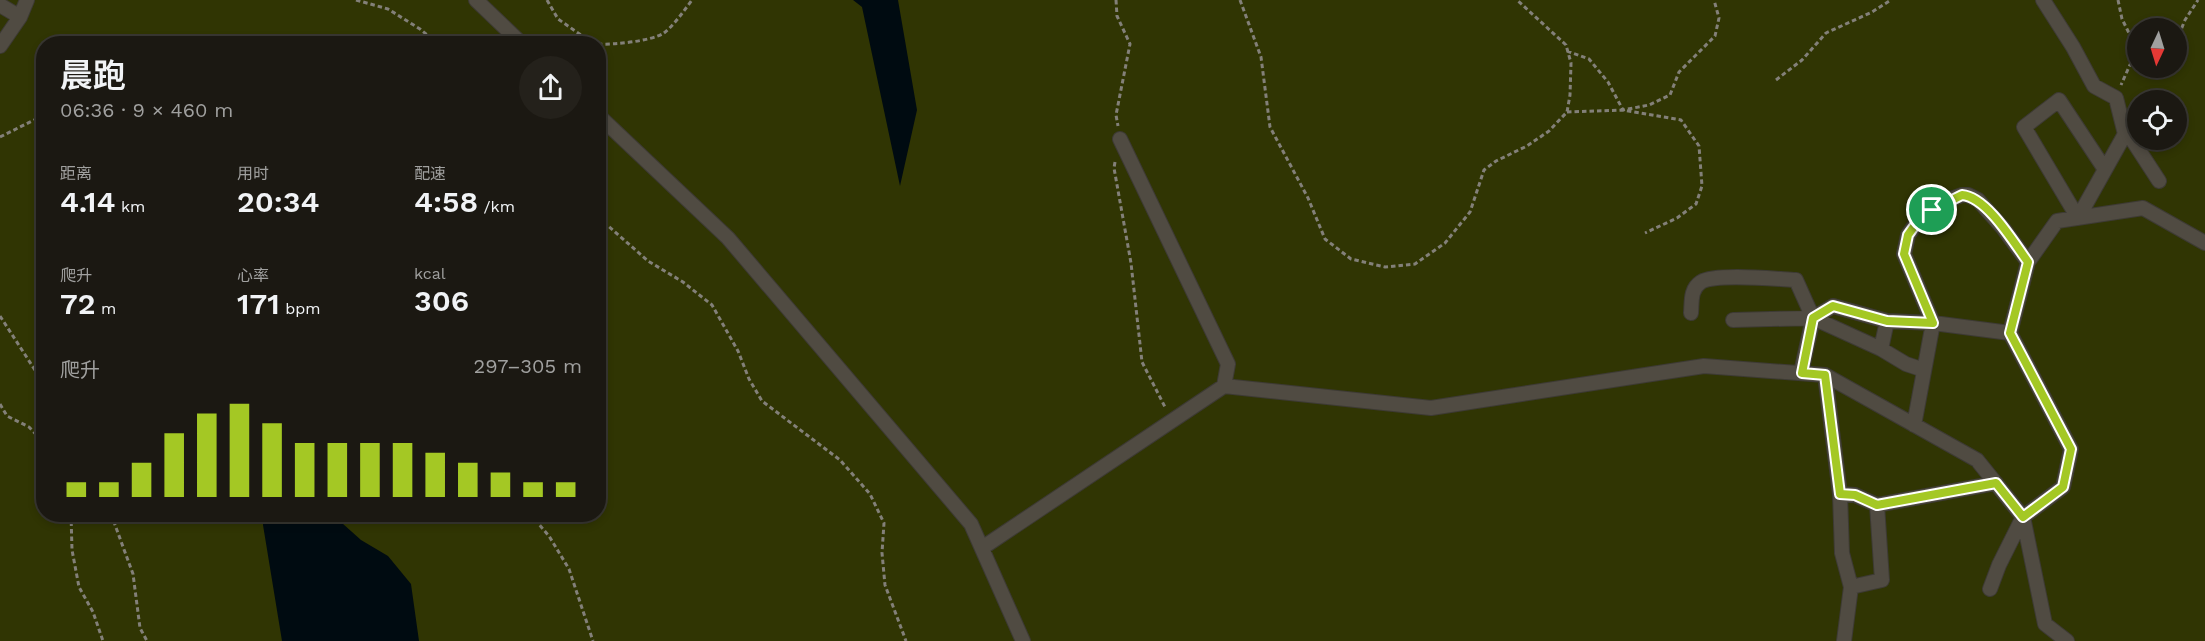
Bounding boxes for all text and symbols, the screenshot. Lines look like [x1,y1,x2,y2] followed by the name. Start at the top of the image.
[2127,18,2187,78] north arrow
[2127,18,2187,150] map controls
[60,56,126,95] text: 晨跑
[519,56,582,119] button: share
[2127,90,2187,150] button: locate
[60,98,233,122] text: 06:36 · 9 × 460 m
[60,164,92,183] text: 距离
[237,164,269,183] text: 用时
[414,164,446,183] text: 配速
[60,184,115,219] text: 4.14
[237,184,319,219] text: 20:34
[414,184,478,219] text: 4:58
[1906,184,1957,235] pin
[1915,193,1948,226] icon: arrive
[115,197,145,216] text: km
[478,197,515,216] text: /km
[414,264,446,283] text: kcal
[60,266,92,285] text: 爬升
[237,266,269,285] text: 心率
[414,283,469,318] text: 306
[60,286,95,321] text: 72
[237,286,280,321] text: 171
[95,299,116,318] text: m
[280,299,320,318] text: bpm
[474,354,582,378] text: 297–305 m
[60,358,100,382] text: 爬升

